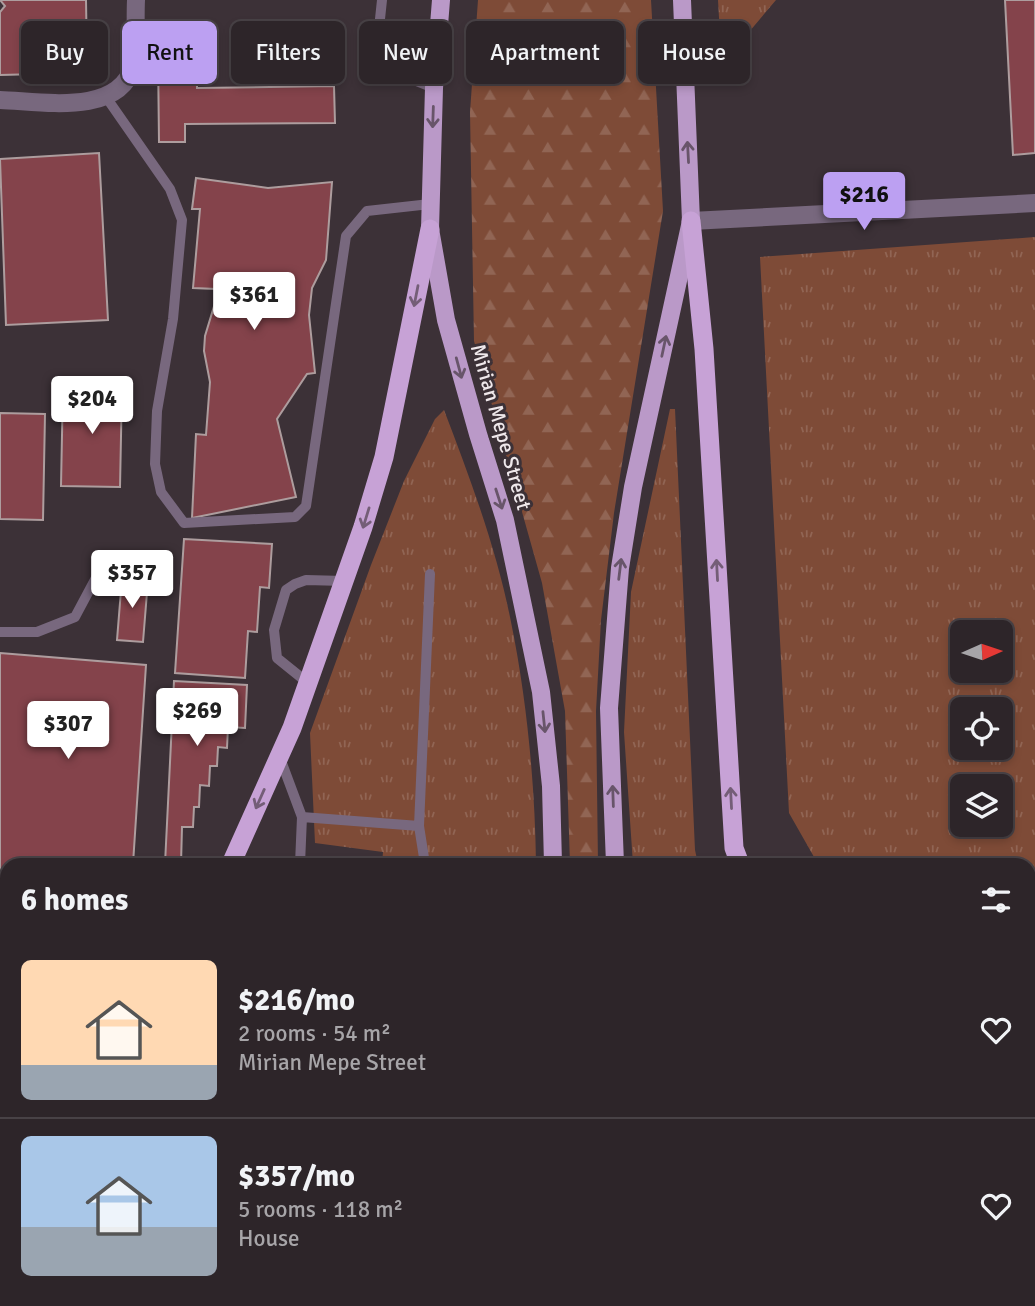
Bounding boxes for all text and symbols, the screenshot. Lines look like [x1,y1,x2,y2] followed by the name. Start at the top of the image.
[21,21,108,84] chip: Buy
[122,21,217,84] chip: Rent
[231,21,345,84] chip: Filters
[359,21,452,84] chip: New
[466,21,624,84] chip: Apartment
[638,21,750,84] chip: House
[426,105,440,128] one-way arrow
[682,141,695,164] one-way arrow
[823,173,905,232] pin: $216
[839,180,889,209] text: $216
[213,272,295,332] pin: $361
[229,280,279,309] text: $361
[409,284,423,307] one-way arrow
[658,335,671,358] one-way arrow
[465,341,537,513] street label: Mirian Mepe Street
[453,356,466,379] one-way arrow
[51,376,133,436] pin: $204
[67,384,117,413] text: $204
[493,488,506,510] one-way arrow
[358,507,371,529] one-way arrow
[91,550,173,610] pin: $357
[107,558,157,587] text: $357
[614,559,627,581] one-way arrow
[711,559,724,582] one-way arrow
[950,620,1013,682] north arrow
[950,620,1013,837] map controls
[156,688,238,748] pin: $269
[172,696,222,725] text: $269
[950,697,1013,760] button: locate
[27,702,109,761] pin: $307
[43,709,93,738] text: $307
[538,710,551,733] one-way arrow
[950,774,1013,837] button: layers
[606,785,619,808] one-way arrow
[724,786,737,809] one-way arrow
[253,788,266,810] one-way arrow
[977,881,1015,919] icon: filters
[21,882,128,919] text: 6 homes
[238,982,355,1019] text: $216/mo
[77,988,161,1072] icon: home
[977,1011,1015,1049] icon: heart
[238,1019,391,1048] text: 2 rooms · 54 m²
[238,1048,426,1077] text: Mirian Mepe Street
[238,1158,355,1195] text: $357/mo
[77,1164,161,1248] icon: home
[977,1187,1015,1225] icon: heart
[238,1195,403,1224] text: 5 rooms · 118 m²
[238,1224,300,1253] text: House

